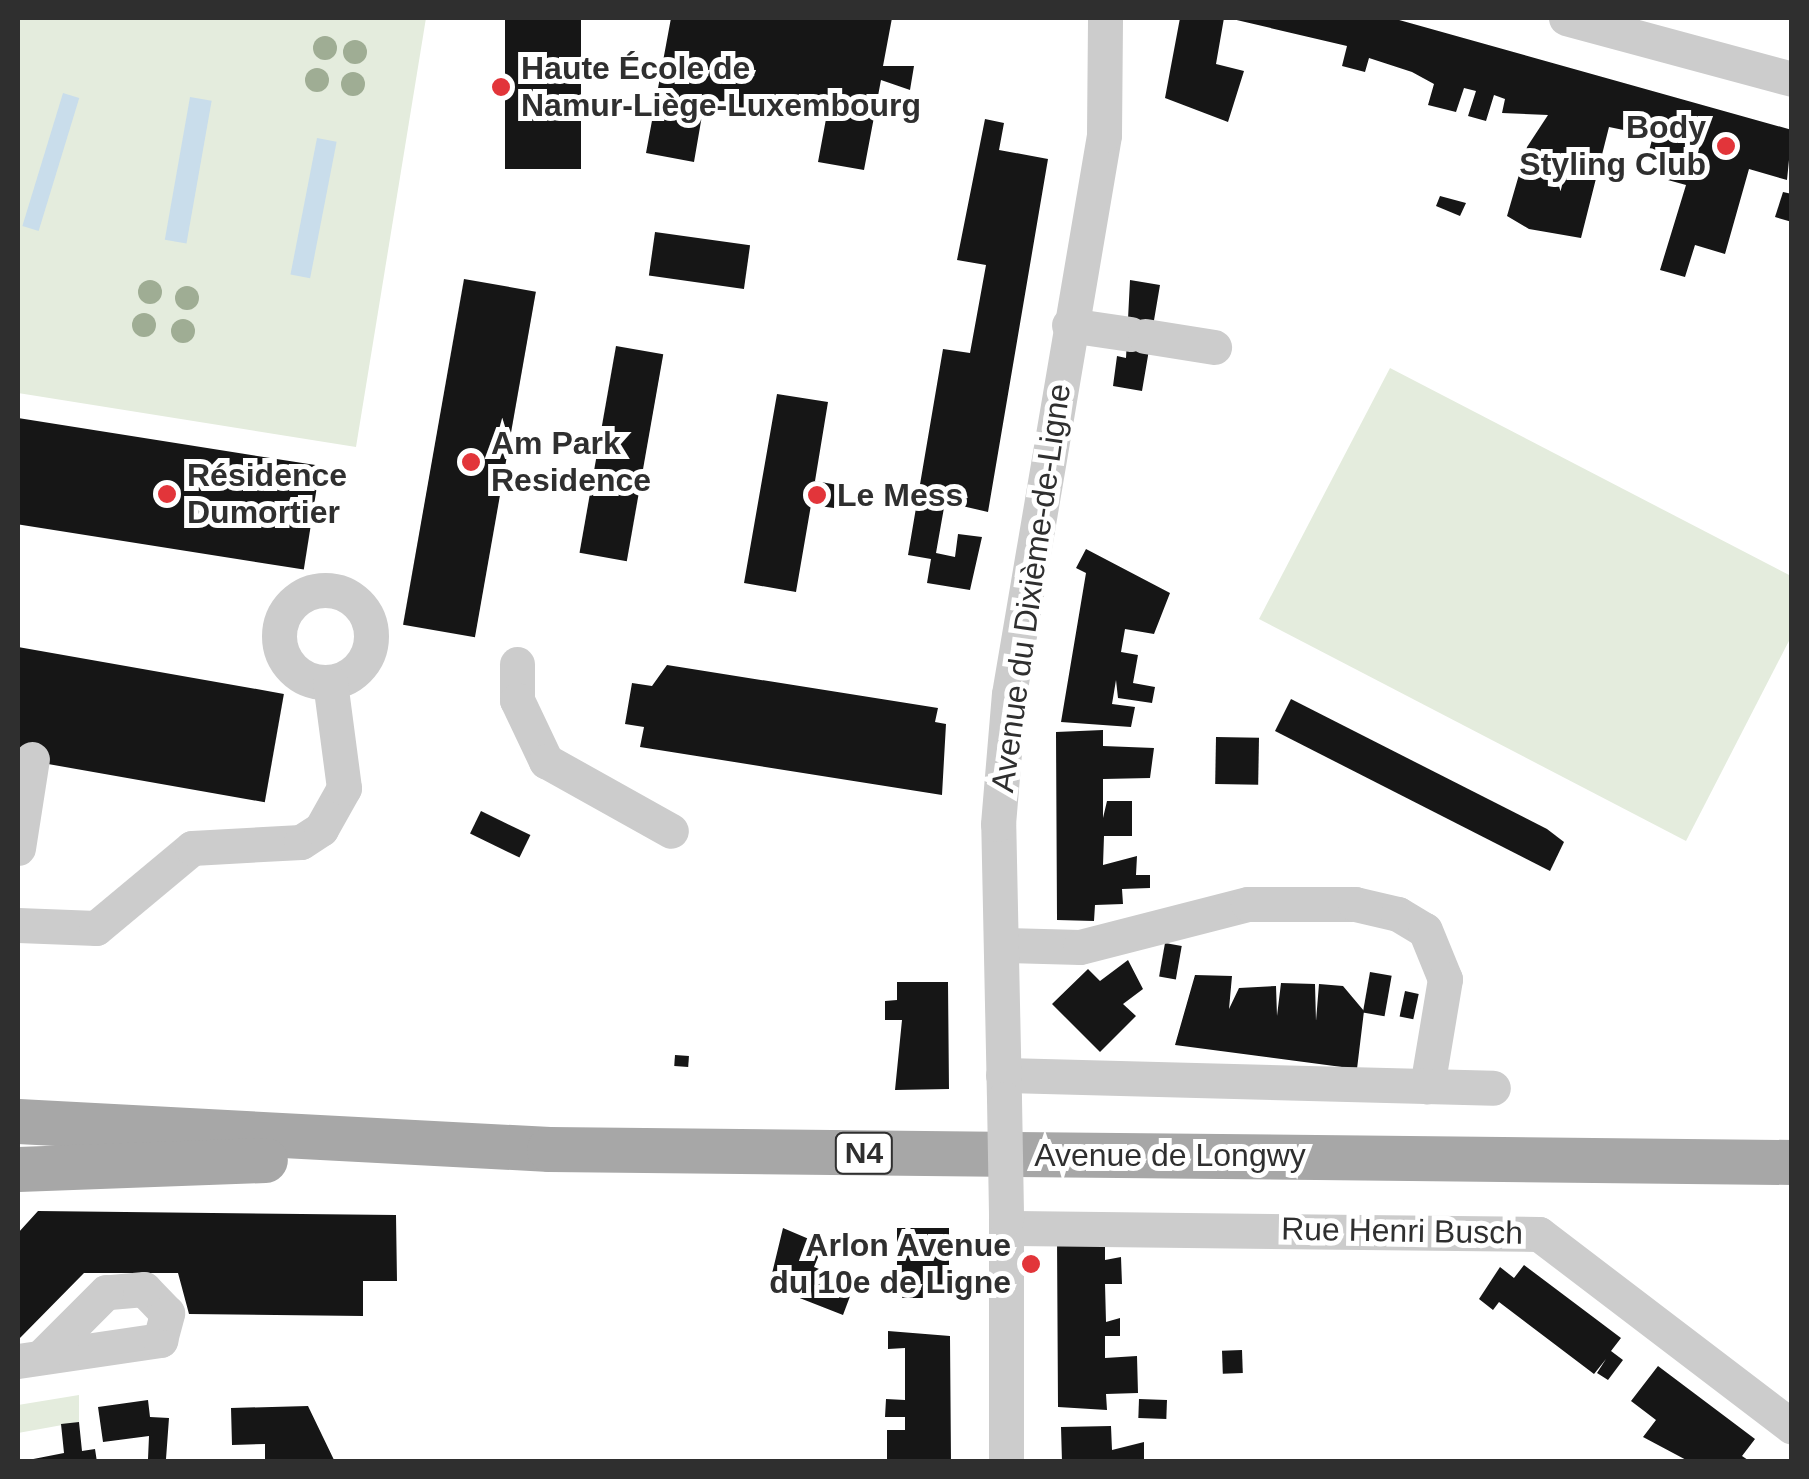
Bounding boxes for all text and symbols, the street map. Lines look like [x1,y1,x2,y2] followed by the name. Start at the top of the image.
[521,50,921,125] place label: Haute École de Namur-Liège-Luxembourg
[490,76,512,98] marker: Haute École de Namur-Liège-Luxembourg
[1519,109,1706,184] place label: Body Styling Club
[1715,135,1737,157] marker: Body Styling Club
[983,381,1079,795] street label: Avenue du Dixième-de-Ligne
[491,425,651,500] place label: Am Park Residence
[460,451,482,473] marker: Am Park Residence
[187,457,347,532] place label: Résidence Dumortier
[837,476,963,514] place label: Le Mess
[156,483,178,505] marker: Résidence Dumortier
[806,484,828,506] marker: Le Mess
[834,1128,894,1178] road number: N4
[1034,1136,1306,1174] street label: Avenue de Longwy
[1281,1210,1523,1252] street label: Rue Henri Busch
[769,1227,1011,1302] place label: Arlon Avenue du 10e de Ligne
[1020,1253,1042,1275] marker: Arlon Avenue du 10e de Ligne

